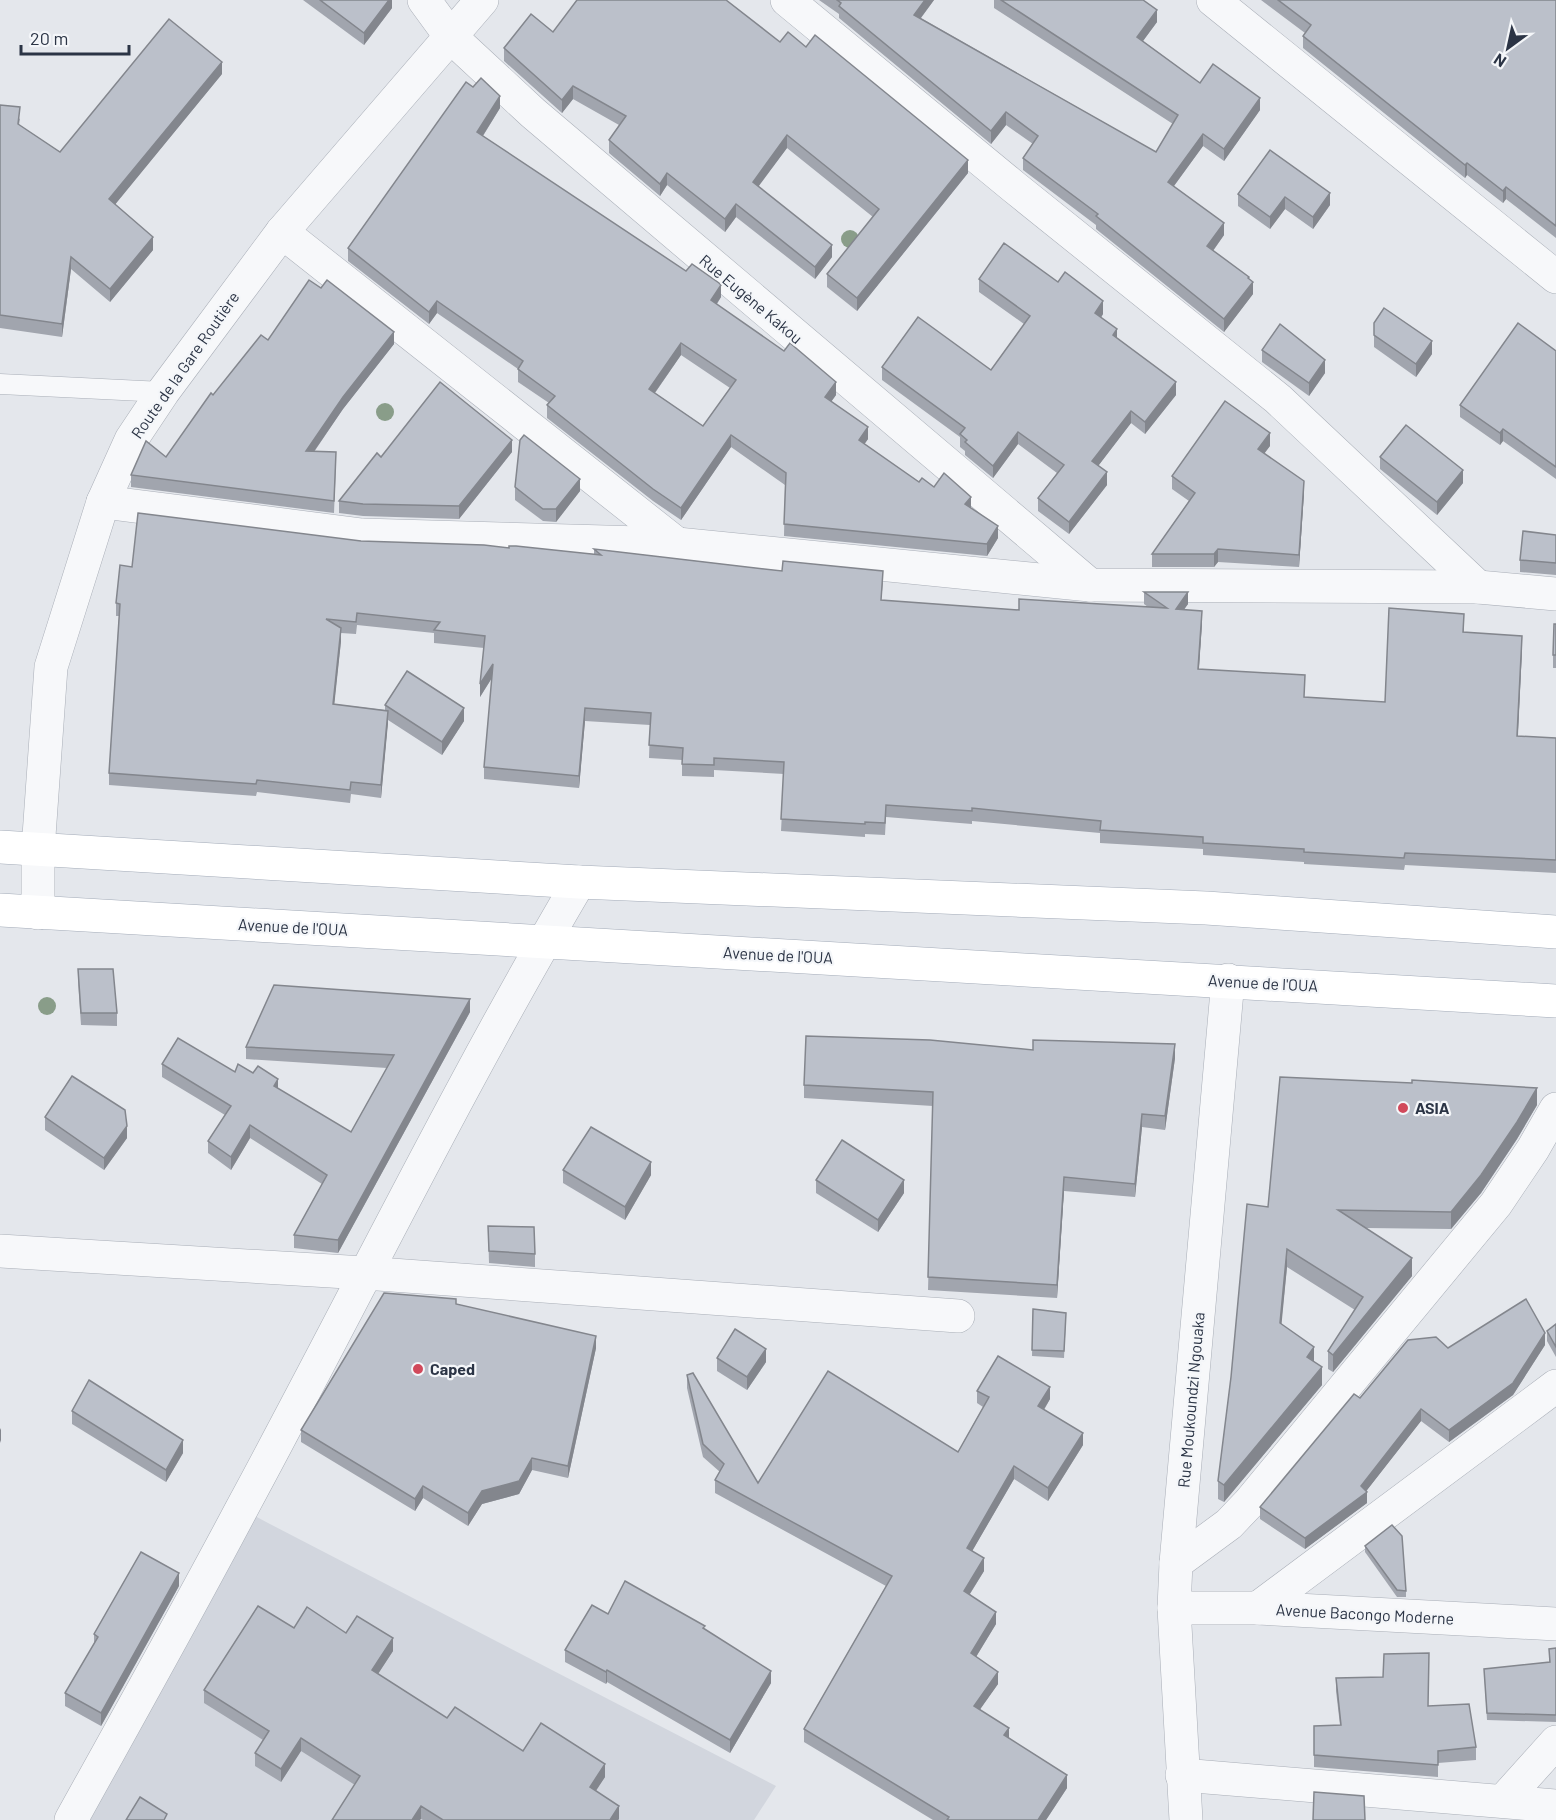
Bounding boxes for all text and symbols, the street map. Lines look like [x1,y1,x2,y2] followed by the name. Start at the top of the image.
[21,18,129,56] scale bar
[1478,18,1538,78] north arrow
[30,27,68,49] text: 20 m
[1490,50,1509,72] text: N
[696,250,807,347] street label: Rue Eugène Kakou
[127,288,243,442] street label: Route de la Gare Routière
[237,914,349,939] street label: Avenue de l'OUA
[722,942,834,967] street label: Avenue de l'OUA
[1207,970,1319,995] street label: Avenue de l'OUA
[1415,1098,1450,1117] place label: ASIA
[1396,1101,1410,1115] marker: ASIA
[1173,1311,1208,1489] street label: Rue Moukoundzi Ngouaka
[430,1359,475,1378] place label: Caped
[411,1362,425,1376] marker: Caped
[1275,1599,1455,1628] street label: Avenue Bacongo Moderne

